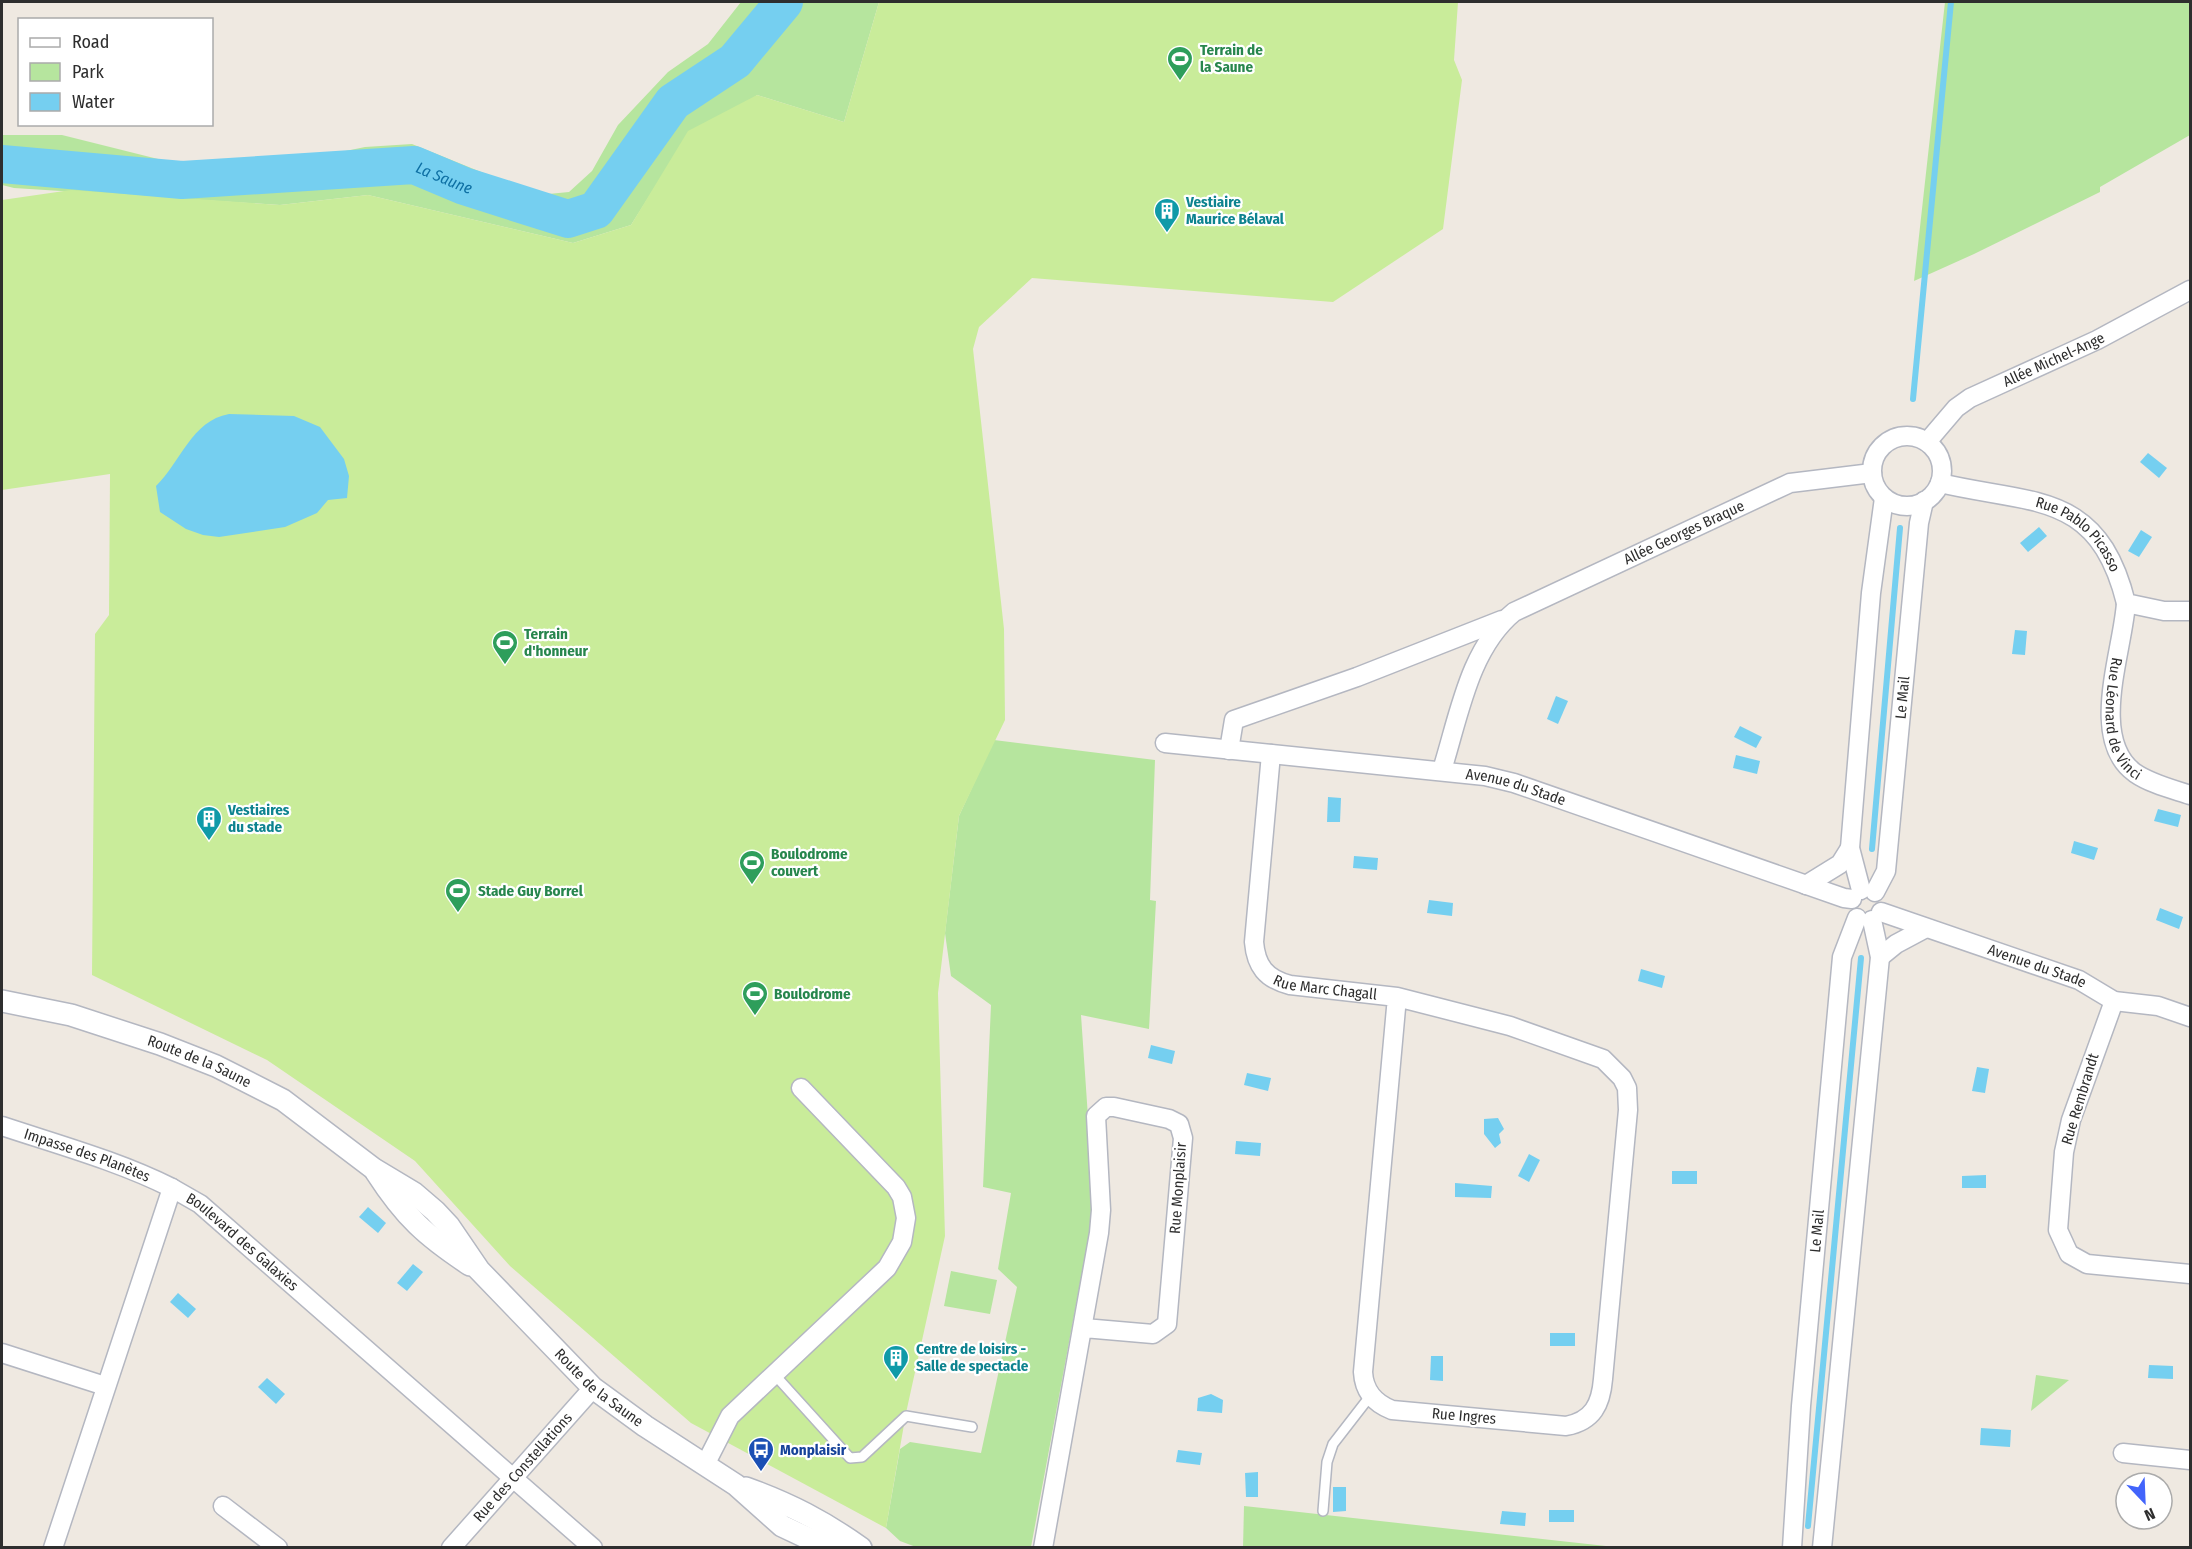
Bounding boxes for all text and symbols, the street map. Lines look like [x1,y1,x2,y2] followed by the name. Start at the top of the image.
[18,18,213,126] legend
[72,31,109,53] text: Road
[1200,41,1263,76] place label: Terrain de la Saune
[1165,44,1195,82] sports icon: Terrain de la Saune
[72,61,105,83] text: Park
[72,91,115,113] text: Water
[413,158,475,198] water label: La Saune
[1185,193,1285,228] place label: Vestiaire Maurice Bélaval
[1152,196,1182,234] building icon: Vestiaire Maurice Bélaval
[2000,329,2108,391] street label: Allée Michel-Ange
[2034,493,2124,575] street label: Rue Pablo Picasso
[1621,497,1747,568] street label: Allée Georges Braque
[524,625,589,660] place label: Terrain d'honneur
[490,628,520,666] sports icon: Terrain d'honneur
[2102,656,2145,784] street label: Rue Léonard de Vinci
[1891,675,1913,720] street label: Le Mail
[1465,765,1568,809] street label: Avenue du Stade
[227,801,290,836] place label: Vestiaires du stade
[194,804,224,842] building icon: Vestiaires du stade
[771,845,848,880] place label: Boulodrome couvert
[737,848,767,886] sports icon: Boulodrome couvert
[443,876,473,914] sports icon: Stade Guy Borrel
[478,882,584,900] place label: Stade Guy Borrel
[1985,940,2090,991] street label: Avenue du Stade
[1270,971,1378,1004] street label: Rue Marc Chagall
[740,979,770,1017] sports icon: Boulodrome
[774,985,851,1003] place label: Boulodrome
[145,1032,254,1091] street label: Route de la Saune
[2058,1051,2102,1147] street label: Rue Rembrandt
[22,1125,153,1186] street label: Impasse des Planètes
[1166,1141,1190,1234] street label: Rue Monplaisir
[183,1189,302,1295] street label: Boulevard des Galaxies
[1806,1209,1828,1253] street label: Le Mail
[916,1340,1029,1375] place label: Centre de loisirs - Salle de spectacle
[881,1343,911,1381] building icon: Centre de loisirs - Salle de spectacle
[551,1345,647,1431] street label: Route de la Saune
[1431,1404,1497,1428] street label: Rue Ingres
[469,1409,576,1526] street label: Rue des Constellations
[746,1435,776,1473] bus stop icon: Monplaisir
[780,1441,847,1459] place label: Monplaisir
[2114,1471,2174,1531] north arrow
[2142,1504,2158,1525] text: N

